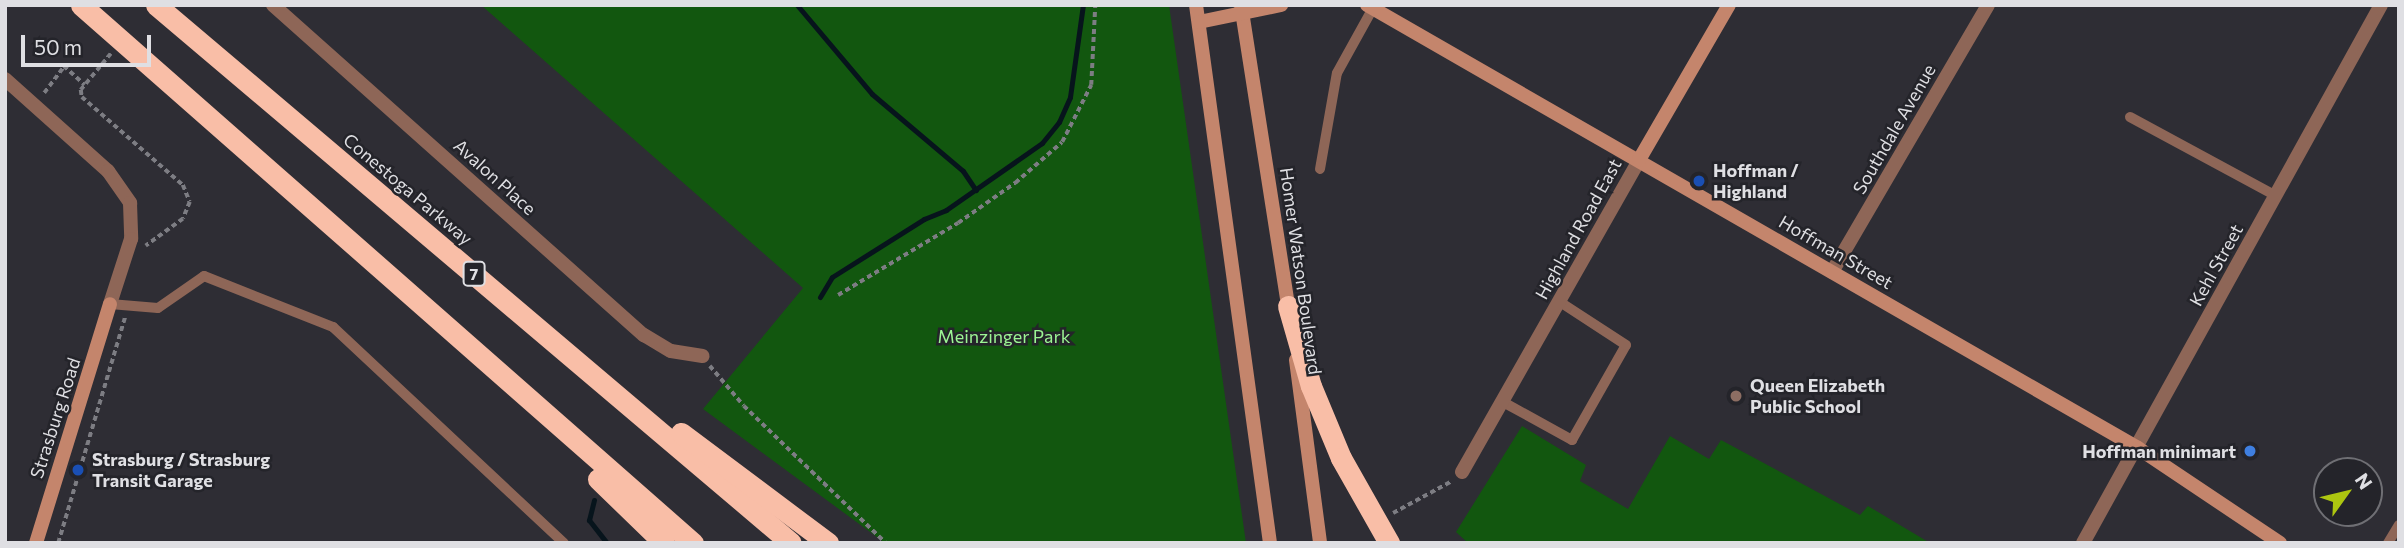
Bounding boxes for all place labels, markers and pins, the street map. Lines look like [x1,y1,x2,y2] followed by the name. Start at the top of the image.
[1713,160,1799,202] place label: Hoffman / Highland
[1691,173,1707,189] marker: Hoffman / Highland
[1750,375,1885,418] place label: Queen Elizabeth Public School
[1728,388,1744,404] marker: Queen Elizabeth Public School
[2082,440,2236,462] place label: Hoffman minimart
[2242,443,2258,459] marker: Hoffman minimart
[92,449,270,491] place label: Strasburg / Strasburg Transit Garage
[70,462,86,478] marker: Strasburg / Strasburg Transit Garage

